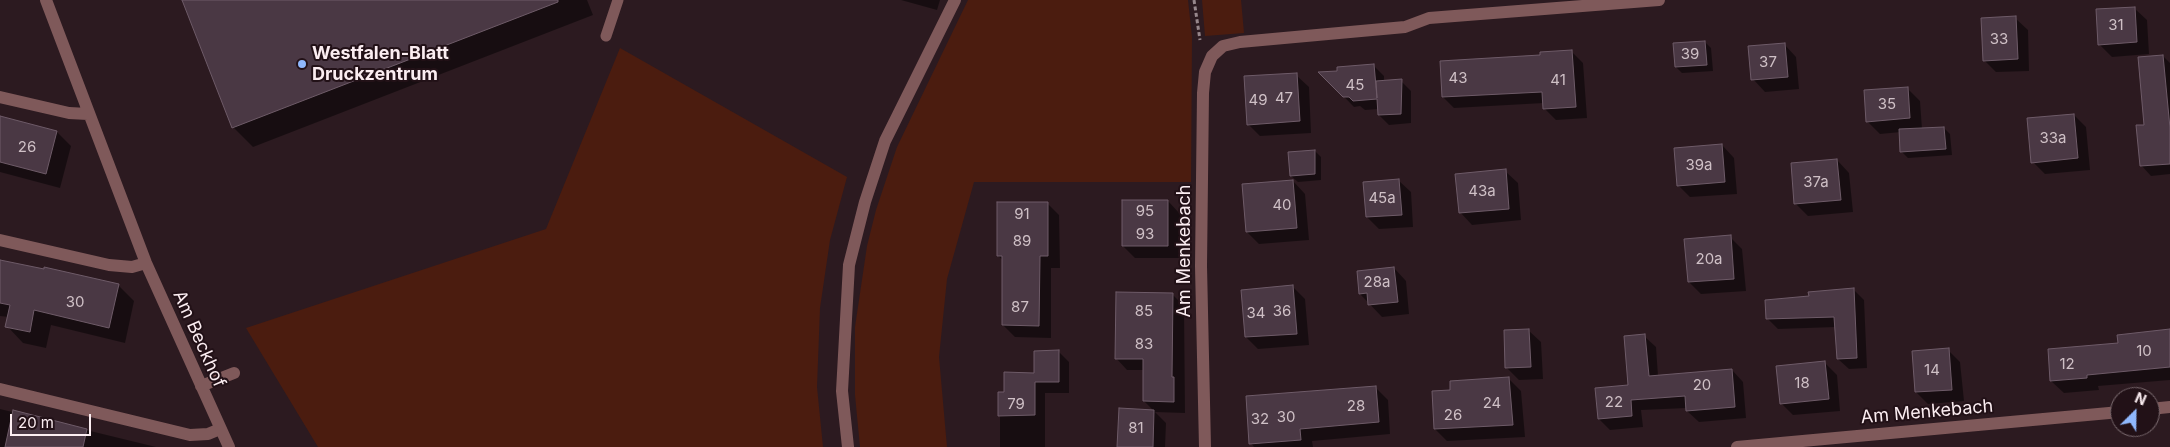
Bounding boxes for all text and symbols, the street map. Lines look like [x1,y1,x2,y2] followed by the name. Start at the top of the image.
[2108,16,2124,34] house number: 31
[1990,30,2008,48] house number: 33
[312,43,449,86] place label: Westfalen-Blatt Druckzentrum
[1681,45,1699,63] house number: 39
[1759,53,1777,71] house number: 37
[296,58,308,70] marker: Westfalen-Blatt Druckzentrum
[1449,69,1467,87] house number: 43
[1550,71,1566,89] house number: 41
[1346,76,1364,94] house number: 45
[1275,89,1293,107] house number: 47
[1249,91,1267,109] house number: 49
[1878,95,1896,113] house number: 35
[2040,129,2066,147] house number: 33a
[18,138,36,156] house number: 26
[1686,156,1712,174] house number: 39a
[1803,173,1829,191] house number: 37a
[1468,182,1496,200] house number: 43a
[1174,185,1196,317] street label: Am Menkebach
[1368,189,1396,207] house number: 45a
[1272,196,1292,214] house number: 40
[1136,202,1154,220] house number: 95
[1014,205,1030,223] house number: 91
[1136,225,1154,243] house number: 93
[1013,232,1031,250] house number: 89
[1695,250,1723,268] house number: 20a
[1364,273,1390,291] house number: 28a
[168,287,230,391] street label: Am Beckhof
[66,293,84,311] house number: 30
[1011,298,1029,316] house number: 87
[1135,302,1153,320] house number: 85
[1273,302,1291,320] house number: 36
[1247,304,1265,322] house number: 34
[1135,335,1153,353] house number: 83
[2136,342,2152,360] house number: 10
[2059,355,2075,373] house number: 12
[1924,361,1940,379] house number: 14
[1794,374,1810,392] house number: 18
[1693,376,1711,394] house number: 20
[2110,387,2160,437] north arrow
[2132,389,2149,409] text: N
[1605,393,1623,411] house number: 22
[1483,394,1501,412] house number: 24
[1007,395,1025,413] house number: 79
[1860,395,1994,429] street label: Am Menkebach
[1347,397,1365,415] house number: 28
[12,404,94,436] scale bar
[1444,406,1462,424] house number: 26
[1277,408,1295,426] house number: 30
[1251,410,1269,428] house number: 32
[18,413,54,432] text: 20 m
[1128,419,1144,437] house number: 81

